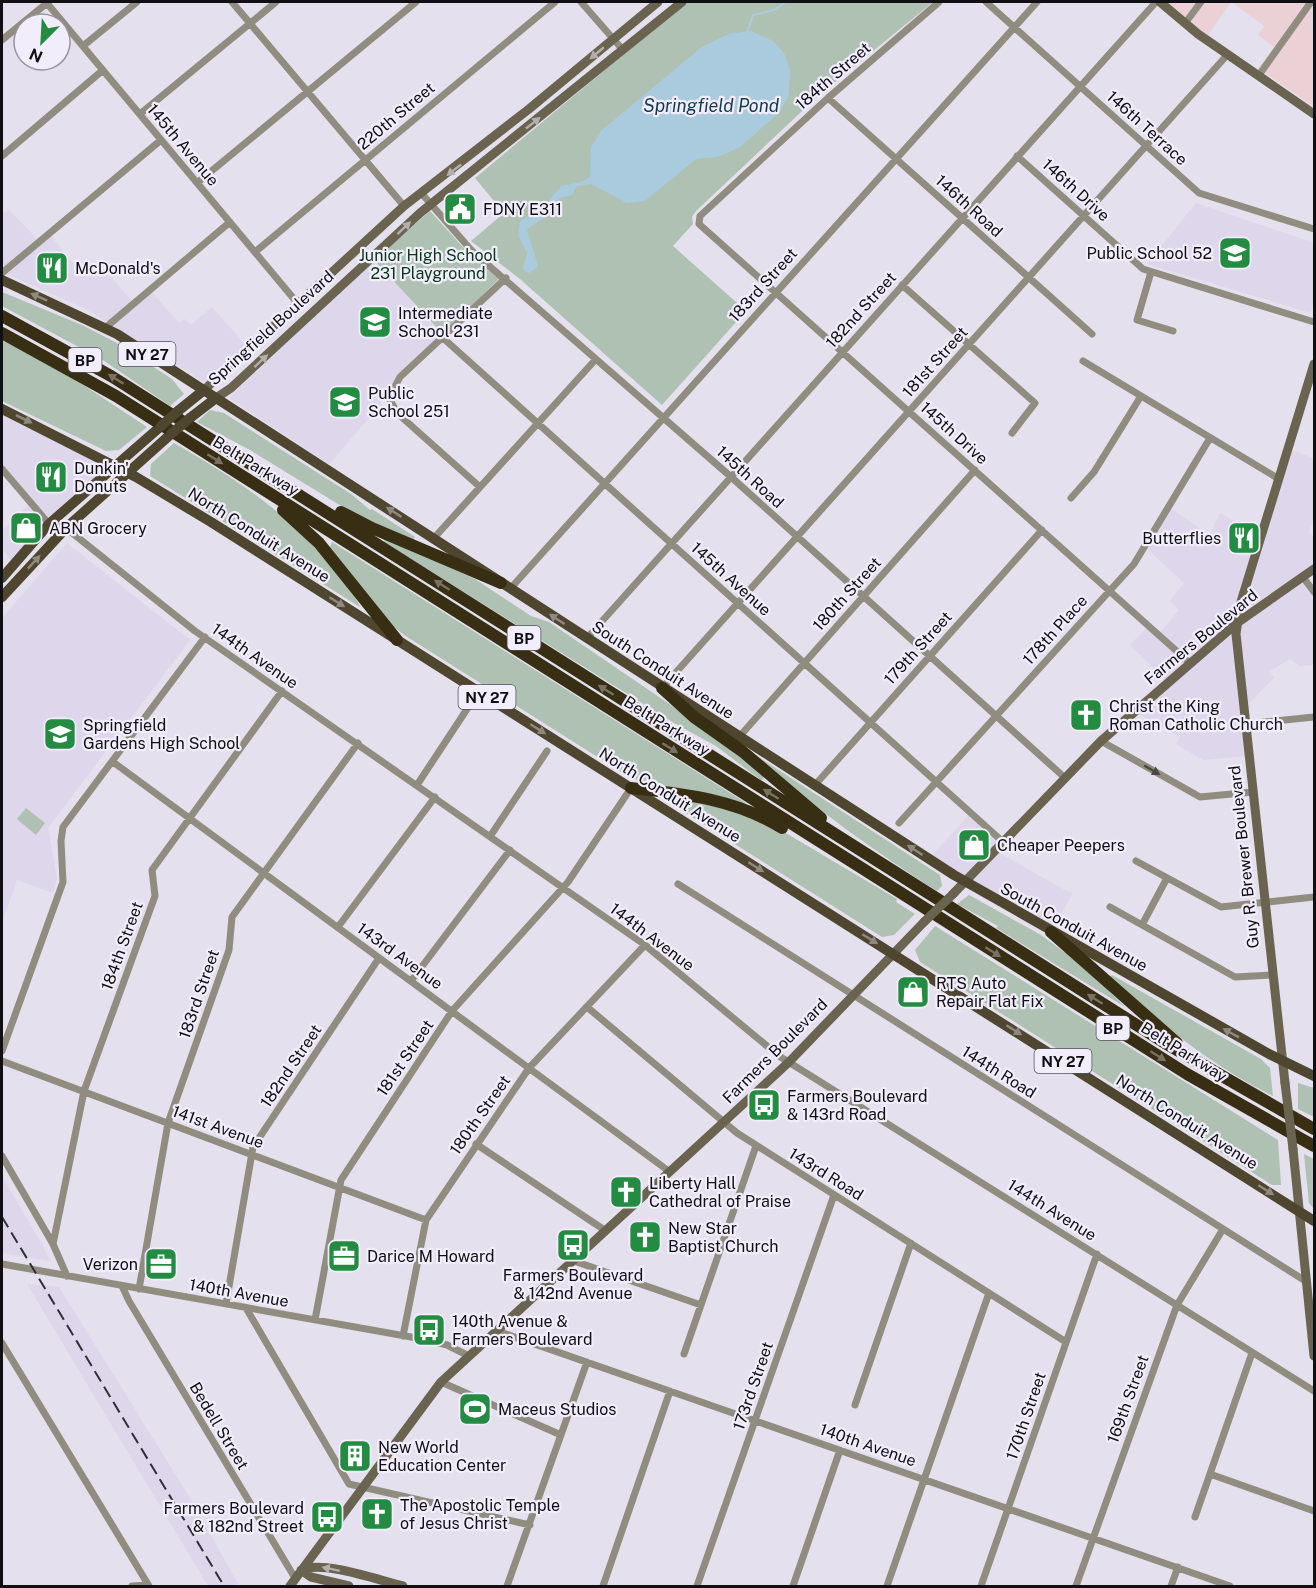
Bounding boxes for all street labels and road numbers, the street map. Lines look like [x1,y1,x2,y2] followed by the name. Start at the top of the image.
[792,38,874,114] street label: 184th Street
[354,78,438,154] street label: 220th Street
[1103,87,1191,169] street label: 146th Terrace
[143,100,223,190] street label: 145th Avenue
[1038,155,1114,225] street label: 146th Drive
[932,171,1006,241] street label: 146th Road
[725,244,801,326] street label: 183rd Street
[204,267,338,389] street label: Springfield Boulevard
[822,268,900,352] street label: 182nd Street
[898,323,972,401] street label: 181st Street
[118,342,176,366] road number: NY 27
[68,348,101,372] road number: BP
[916,398,992,468] street label: 145th Drive
[209,432,303,500] street label: Belt Parkway
[712,442,788,512] street label: 145th Road
[185,484,333,586] street label: North Conduit Avenue
[687,538,775,620] street label: 145th Avenue
[809,553,885,635] street label: 180th Street
[1140,585,1262,689] street label: Farmers Boulevard
[1019,591,1091,669] street label: 178th Place
[880,608,956,688] street label: 179th Street
[588,617,738,723] street label: South Conduit Avenue
[208,619,302,693] street label: 144th Avenue
[508,626,540,650] road number: BP
[458,685,516,709] road number: NY 27
[620,692,714,760] street label: Belt Parkway
[596,744,744,846] street label: North Conduit Avenue
[1225,765,1263,949] street label: Guy R. Brewer Boulevard
[997,879,1151,975] street label: South Conduit Avenue
[97,899,147,993] street label: 184th Street
[606,899,698,975] street label: 144th Avenue
[353,919,447,993] street label: 143rd Avenue
[175,947,223,1041] street label: 183rd Street
[719,995,831,1107] street label: Farmers Boulevard
[372,1016,438,1100] street label: 181st Street
[1096,1016,1130,1040] road number: BP
[1137,1018,1231,1086] street label: Belt Parkway
[256,1021,326,1111] street label: 182nd Street
[958,1042,1040,1102] street label: 144th Road
[1034,1049,1092,1073] road number: NY 27
[1113,1071,1261,1173] street label: North Conduit Avenue
[446,1072,514,1158] street label: 180th Street
[170,1102,266,1152] street label: 141st Avenue
[785,1144,867,1204] street label: 143rd Road
[1004,1175,1100,1245] street label: 144th Avenue
[188,1275,290,1311] street label: 140th Avenue
[729,1339,777,1433] street label: 173rd Street
[1103,1352,1153,1446] street label: 169th Street
[1002,1370,1050,1462] street label: 170th Street
[185,1379,253,1473] street label: Bedell Street
[817,1420,919,1470] street label: 140th Avenue

